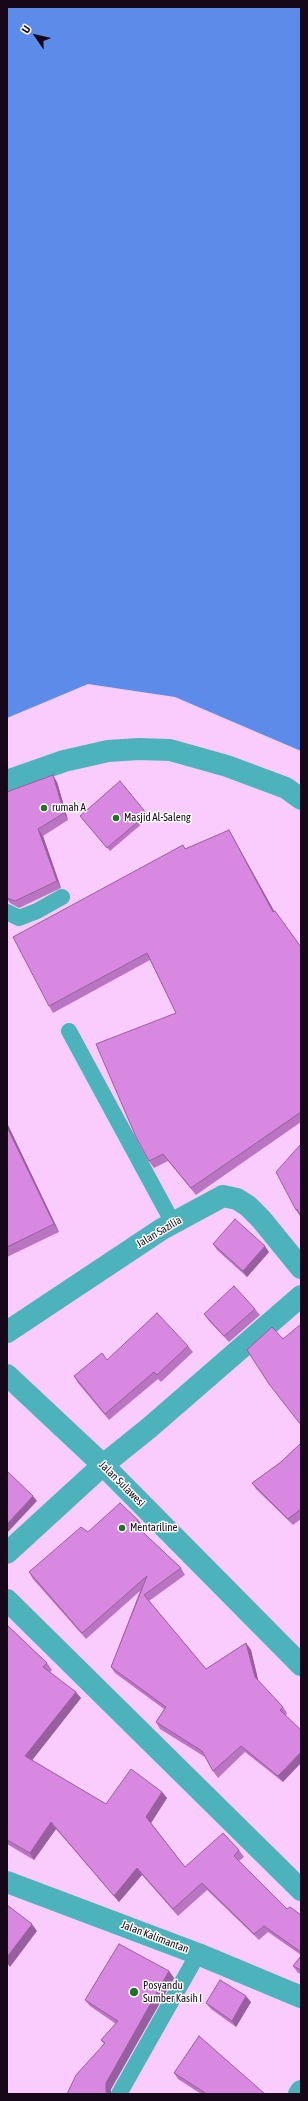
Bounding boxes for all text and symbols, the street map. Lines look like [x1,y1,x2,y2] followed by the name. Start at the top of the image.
[16,16,56,56] north arrow
[19,23,33,35] text: U
[52,801,86,815] place label: rumah A
[39,803,49,813] marker: rumah A
[124,811,191,825] place label: Masjid Al-Saleng
[111,813,121,823] marker: Masjid Al-Saleng
[134,1213,184,1251] street label: Jalan Sazilia
[96,1458,148,1510] street label: Jalan Sulawesi
[130,1521,178,1535] place label: Mentariline
[117,1523,127,1533] marker: Mentariline
[119,1918,191,1956] street label: Jalan Kalimantan
[143,1979,202,2005] place label: Posyandu Sumber Kasih I
[128,1986,140,1998] marker: Posyandu Sumber Kasih I

